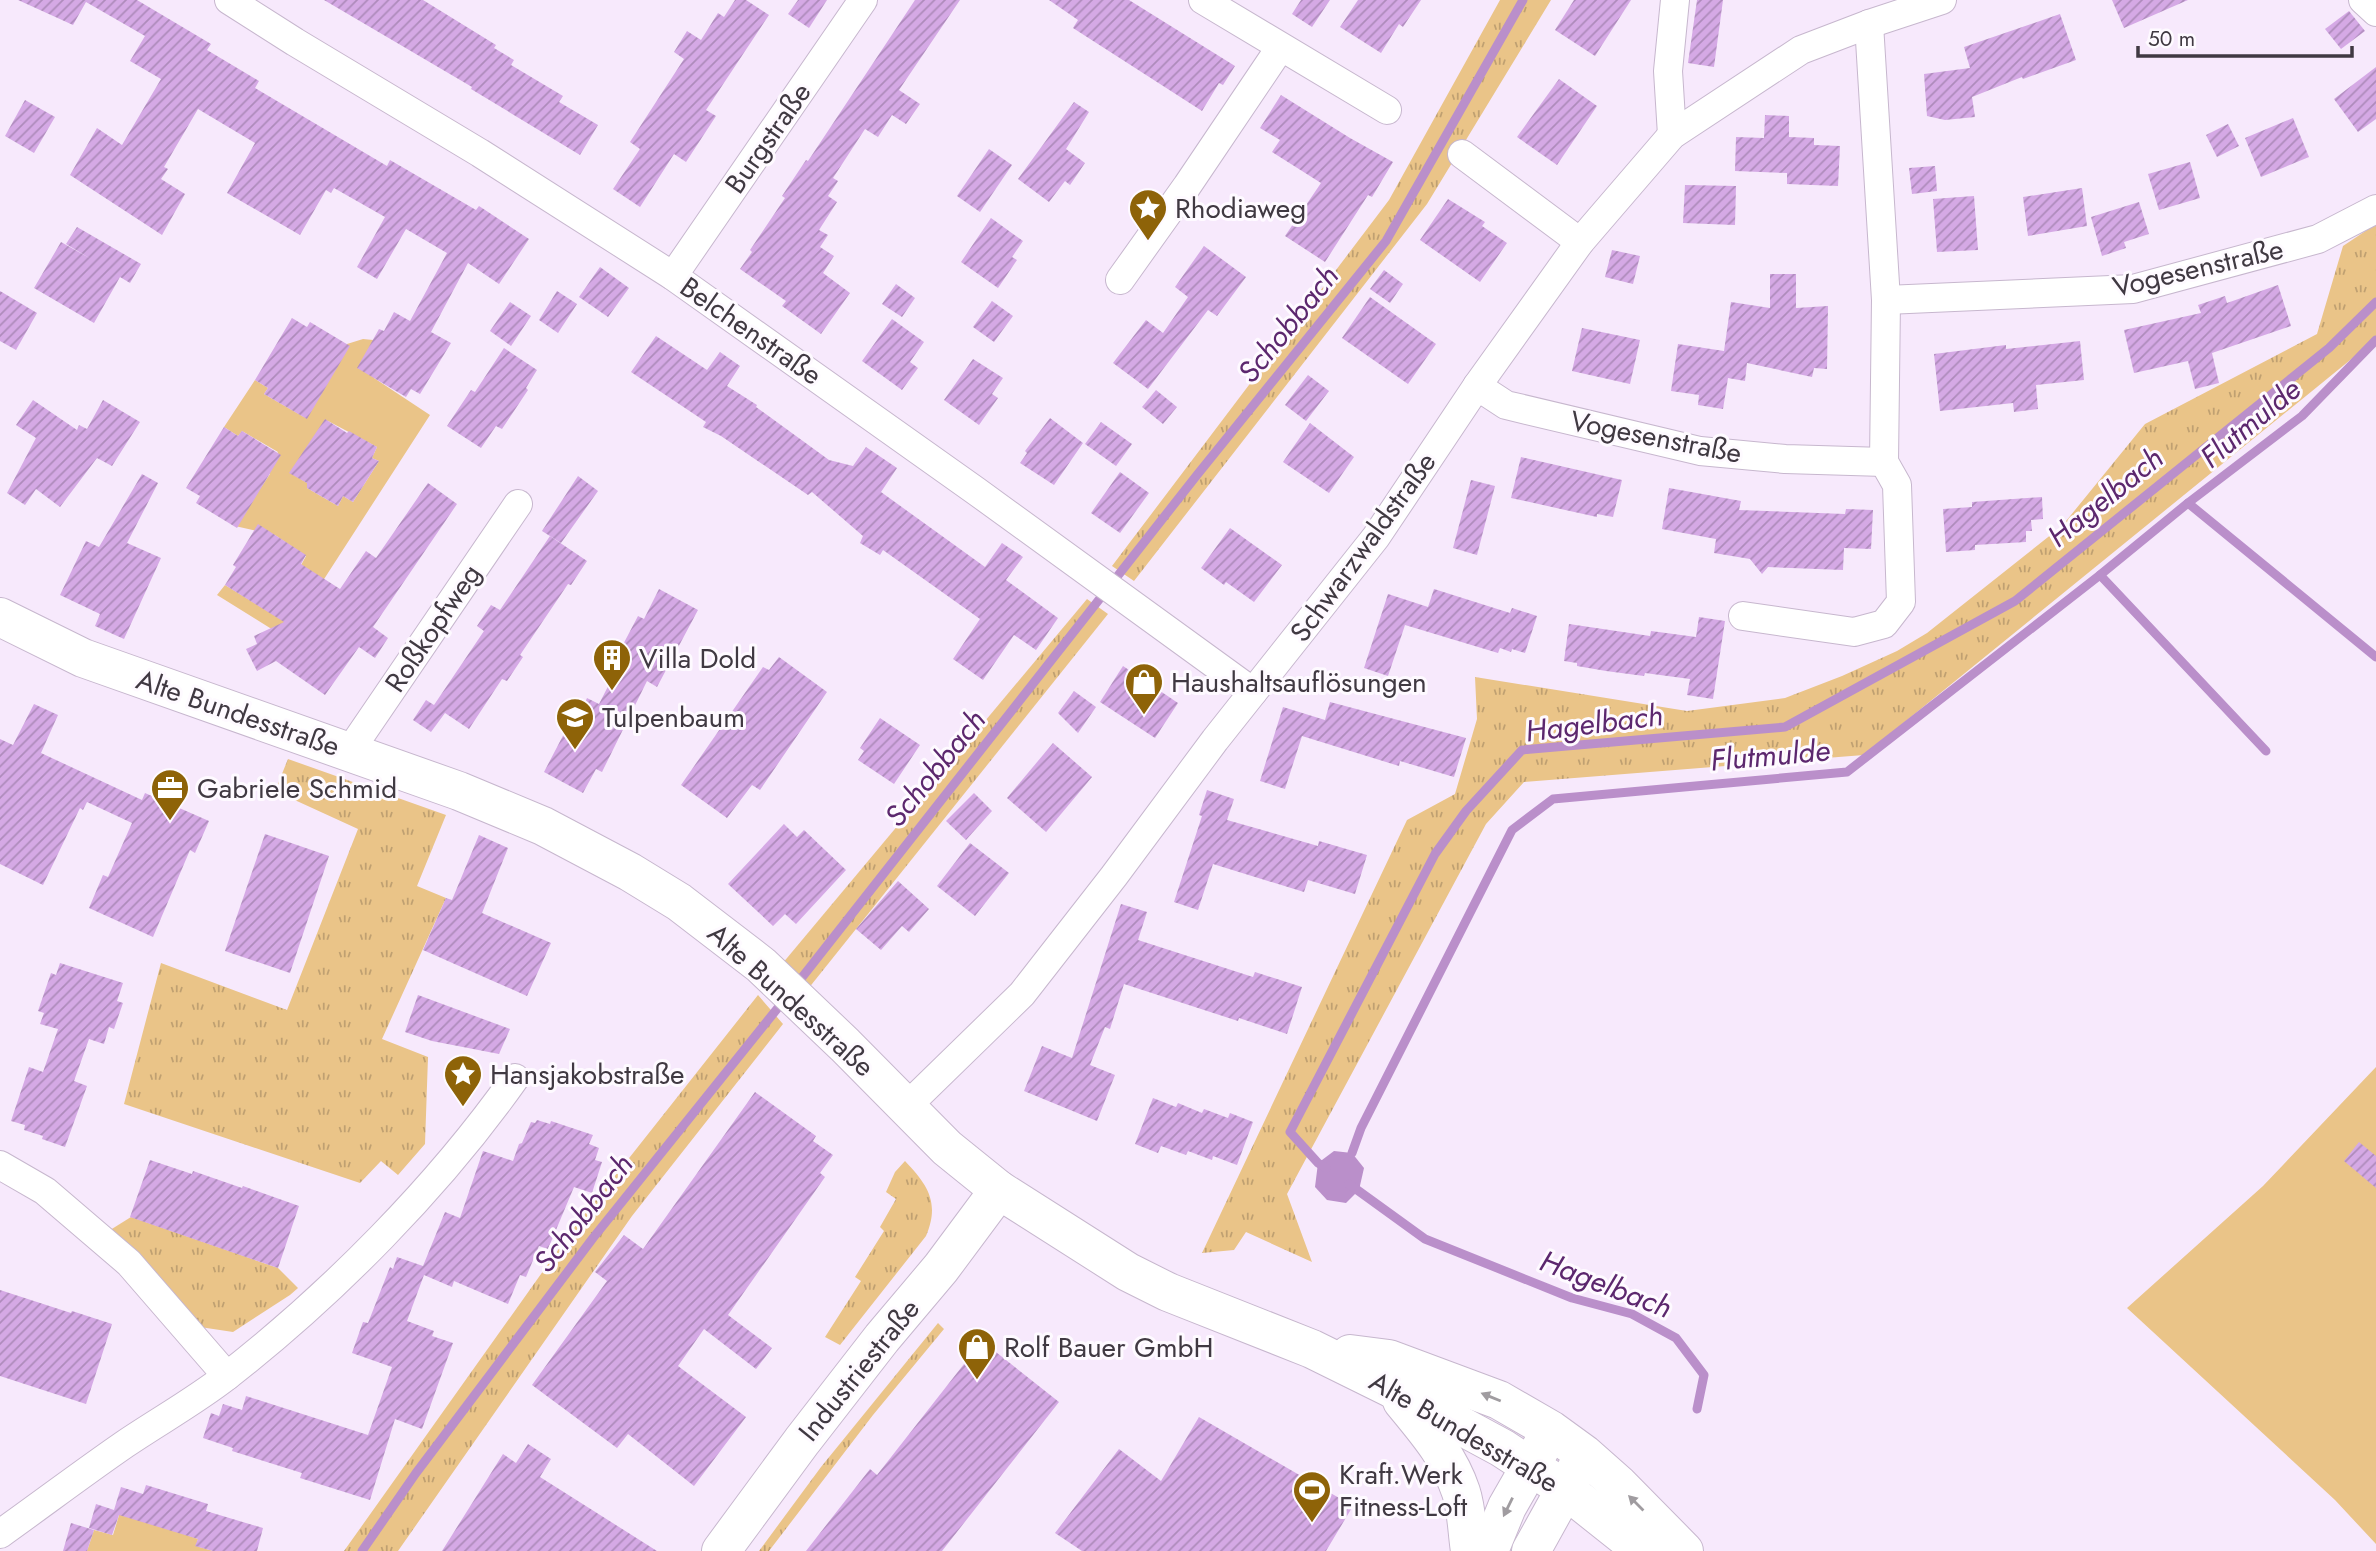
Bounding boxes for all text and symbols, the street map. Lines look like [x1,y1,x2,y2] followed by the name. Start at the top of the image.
[2138,14,2352,58] scale bar
[2148,24,2195,54] text: 50 m
[715,74,821,202] street label: Burgstraße
[1127,187,1169,242] place icon: Rhodiaweg
[1175,188,1306,229] place label: Rhodiaweg
[2109,228,2287,308] street label: Vogesenstraße
[1227,256,1349,392] water label: Schobbach
[672,267,830,395] street label: Belchenstraße
[2190,368,2310,478] water label: Flutmulde
[1567,400,1745,474] street label: Vogesenstraße
[2038,437,2172,557] water label: Hagelbach
[1280,444,1446,650] street label: Schwarzwaldstraße
[375,556,491,700] street label: Roßkopfweg
[591,637,633,692] building icon: Villa Dold
[639,638,756,679] place label: Villa Dold
[131,659,345,767] street label: Alte Bundesstraße
[1123,661,1165,716] shop icon: Haushaltsauflösungen
[1171,662,1427,703] place label: Haushaltsauflösungen
[1523,693,1665,753] water label: Hagelbach
[554,696,596,751] school or university icon: Tulpenbaum
[602,697,745,738] place label: Tulpenbaum
[874,700,996,836] water label: Schobbach
[1708,728,1832,782] water label: Flutmulde
[149,767,191,822] office icon: Gabriele Schmid
[197,768,397,809] place label: Gabriele Schmid
[698,914,884,1086] street label: Alte Bundesstraße
[442,1053,484,1108] place icon: Hansjakobstraße
[490,1054,684,1095] place label: Hansjakobstraße
[523,1145,643,1281] water label: Schobbach
[1534,1239,1678,1329] water label: Hagelbach
[789,1290,929,1450] street label: Industriestraße
[956,1326,998,1381] shop icon: Rolf Bauer GmbH
[1004,1327,1214,1368] place label: Rolf Bauer GmbH
[1362,1361,1566,1503] street label: Alte Bundesstraße
[1481,1392,1502,1403] one-way arrow
[1339,1454,1467,1527] place label: Kraft.Werk Fitness-Loft
[1291,1469,1333,1524] sports icon: Kraft.Werk Fitness-Loft
[1628,1494,1645,1511] one-way arrow
[1502,1497,1514,1517] one-way arrow

